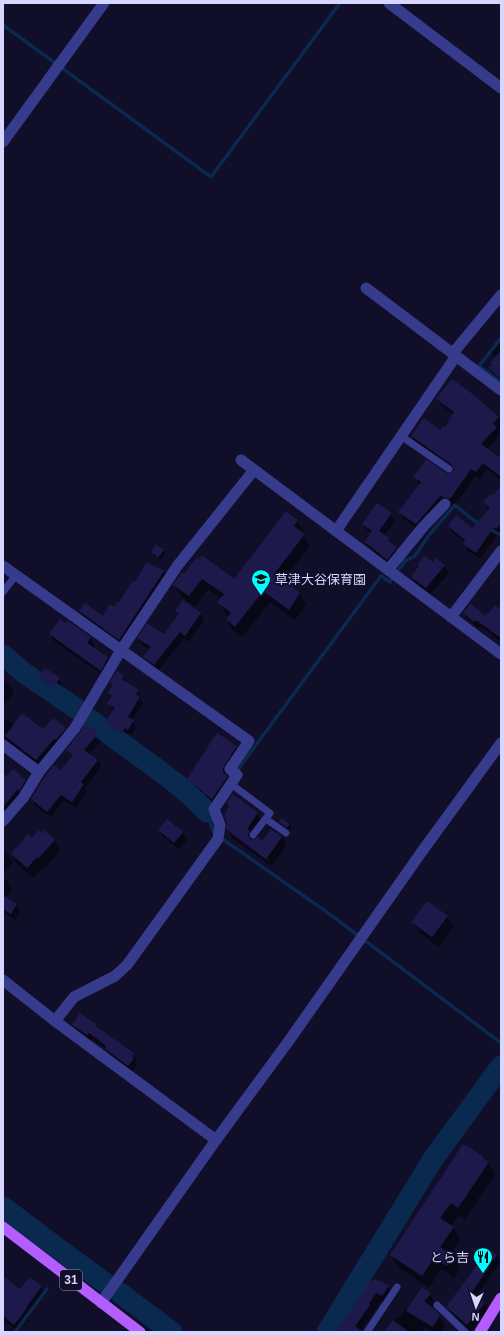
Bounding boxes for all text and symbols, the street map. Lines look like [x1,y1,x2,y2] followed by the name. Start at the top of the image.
[250,568,272,596] school or university icon: 草津大谷保育園
[275,572,366,587] place label: 草津大谷保育園
[472,1246,494,1274] restaurant icon: とら吉
[430,1250,469,1265] place label: とら吉
[60,1270,82,1290] road number: 31
[456,1287,496,1327] north arrow
[471,1311,480,1323] text: N

